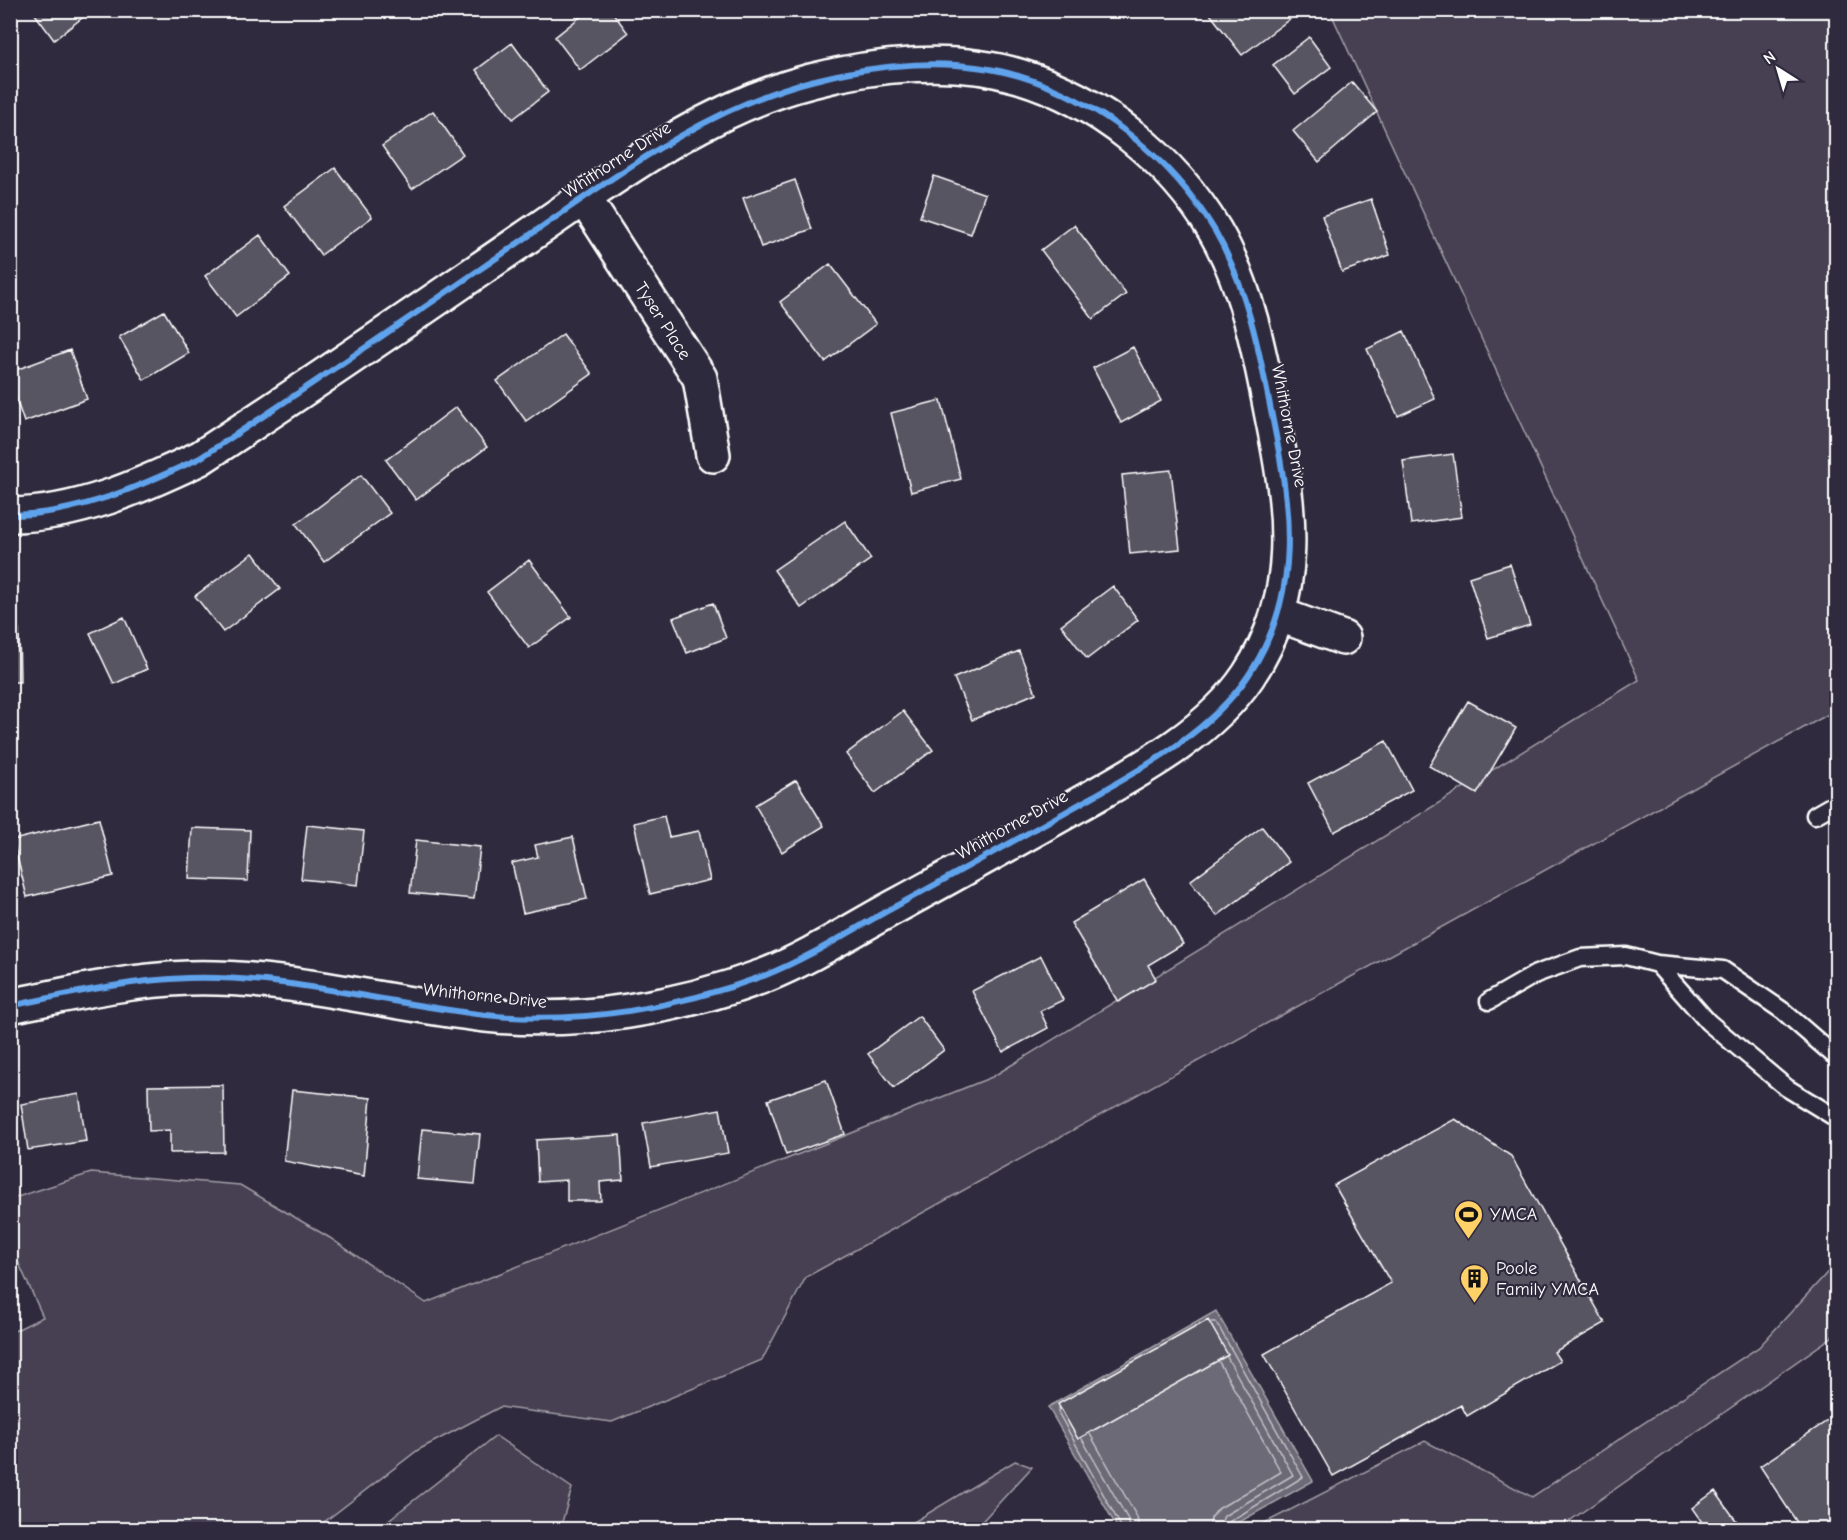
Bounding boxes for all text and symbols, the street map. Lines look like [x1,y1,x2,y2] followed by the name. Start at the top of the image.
[1748,39,1808,99] north arrow
[1760,47,1779,68] text: N
[559,117,675,203] street label: Whithorne Drive
[630,278,696,363] street label: Tyser Place
[1267,363,1311,489] street label: Whithorne Drive
[952,786,1072,864] street label: Whithorne Drive
[422,979,548,1013] street label: Whithorne Drive
[1453,1198,1485,1240] sports icon: YMCA
[1490,1204,1537,1225] place label: YMCA
[1496,1258,1599,1300] place label: Poole Family YMCA
[1459,1262,1491,1304] building icon: Poole Family YMCA

